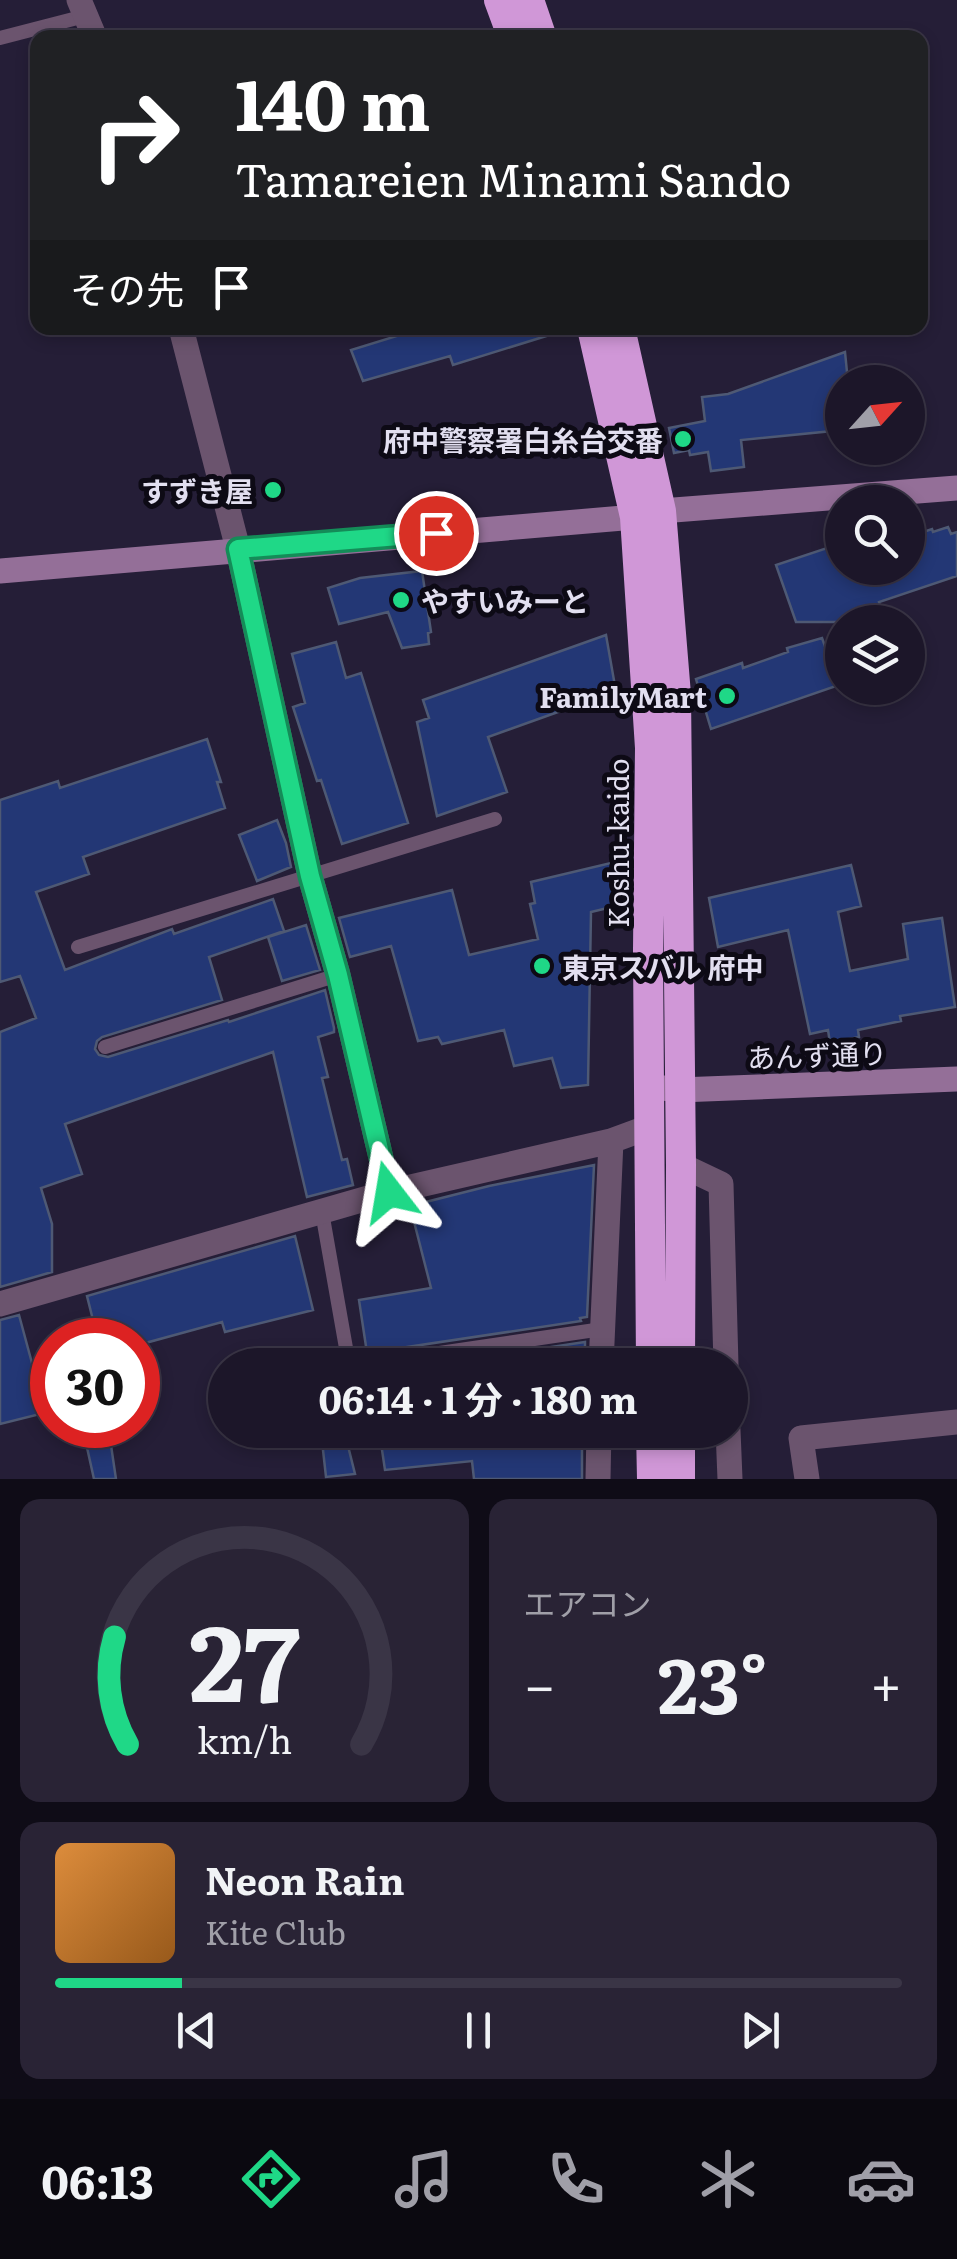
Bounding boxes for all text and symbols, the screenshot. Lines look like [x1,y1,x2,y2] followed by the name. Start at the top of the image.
[235,49,430,153] text: 140 m
[70,70,200,200] icon: right
[235,144,791,211] text: Tamareien Minami Sando
[70,259,184,316] text: その先
[204,260,259,315] icon: arrive
[825,365,925,465] north arrow
[825,365,925,705] map controls
[383,418,663,460] place label: 府中警察署白糸台交番
[672,428,694,450] marker: 府中警察署白糸台交番
[141,469,253,511] place label: すずき屋
[262,479,284,501] marker: すずき屋
[825,485,925,585] button: search
[394,491,479,576] pin
[409,506,464,561] icon: arrive
[421,579,589,621] place label: やすいみーと
[390,589,412,611] marker: やすいみーと
[825,605,925,705] button: layers
[539,675,708,717] place label: FamilyMart
[716,685,738,707] marker: FamilyMart
[596,758,638,928] street label: Koshu-kaido
[562,945,764,987] place label: 東京スバル 府中
[531,955,553,977] marker: 東京スバル 府中
[746,1031,888,1077] street label: あんず通り
[337,1140,441,1244] position arrow
[30,1318,160,1448] speed limit sign: 30
[318,1369,638,1426] text: 06:14 · 1 分 · 180 m
[524,1578,652,1626] text: エアコン
[189,1580,300,1734] text: 27
[658,1626,768,1737] text: 23°
[524,1641,556,1723] text: −
[870,1641,902,1723] text: +
[197,1712,292,1765] text: km/h
[205,1850,405,1907] text: Neon Rain
[205,1907,346,1955] text: Kite Club
[169,2003,224,2058] icon: previous
[451,2003,506,2058] icon: pause
[733,2003,788,2058] icon: next
[236,2144,306,2214] icon: directions
[389,2144,459,2214] icon: music
[541,2144,611,2214] icon: phone
[693,2144,763,2214] icon: climate
[846,2144,916,2214] icon: car
[41,2146,154,2213] text: 06:13

